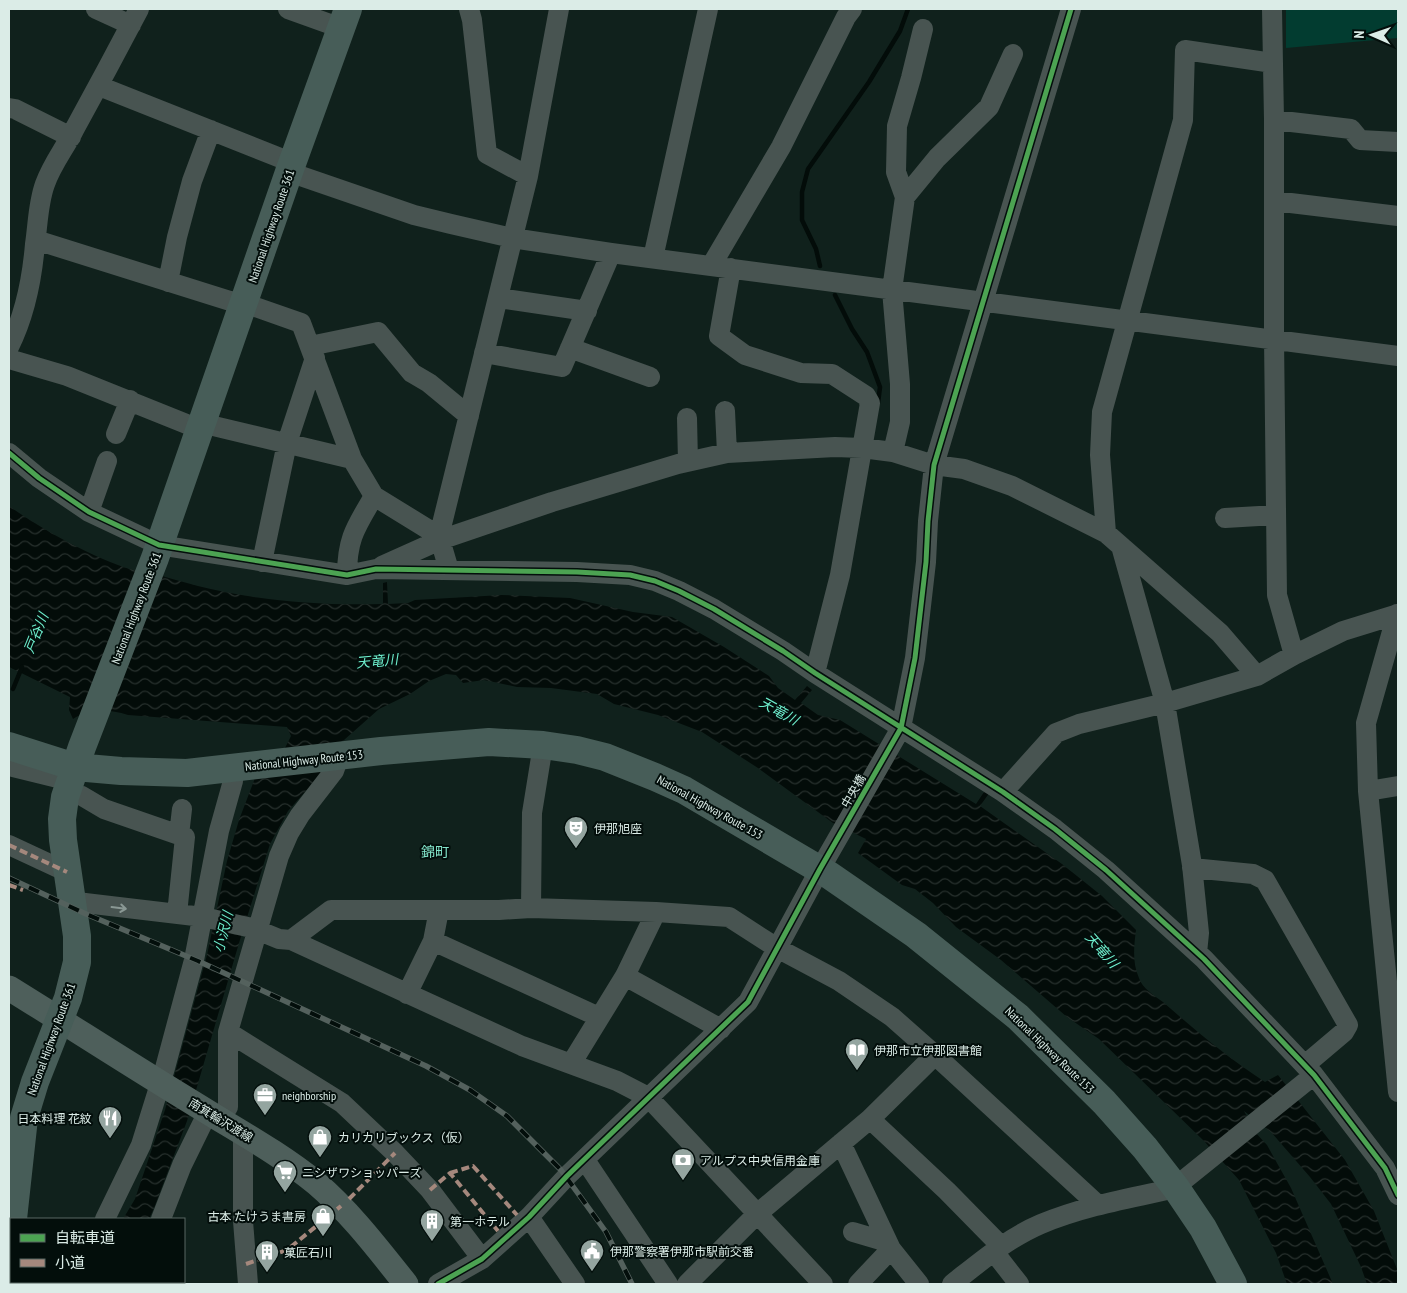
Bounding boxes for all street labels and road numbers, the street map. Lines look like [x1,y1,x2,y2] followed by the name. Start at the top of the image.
[245,168,297,284] street label: National Highway Route 361
[108,550,164,666] street label: National Highway Route 361
[244,746,364,774] street label: National Highway Route 153
[655,772,765,842] street label: National Highway Route 153
[838,772,868,810] street label: 中央橋
[24,981,78,1097] street label: National Highway Route 361
[1002,1003,1098,1097] street label: National Highway Route 153
[186,1095,256,1145] street label: 南箕輪沢渡線

